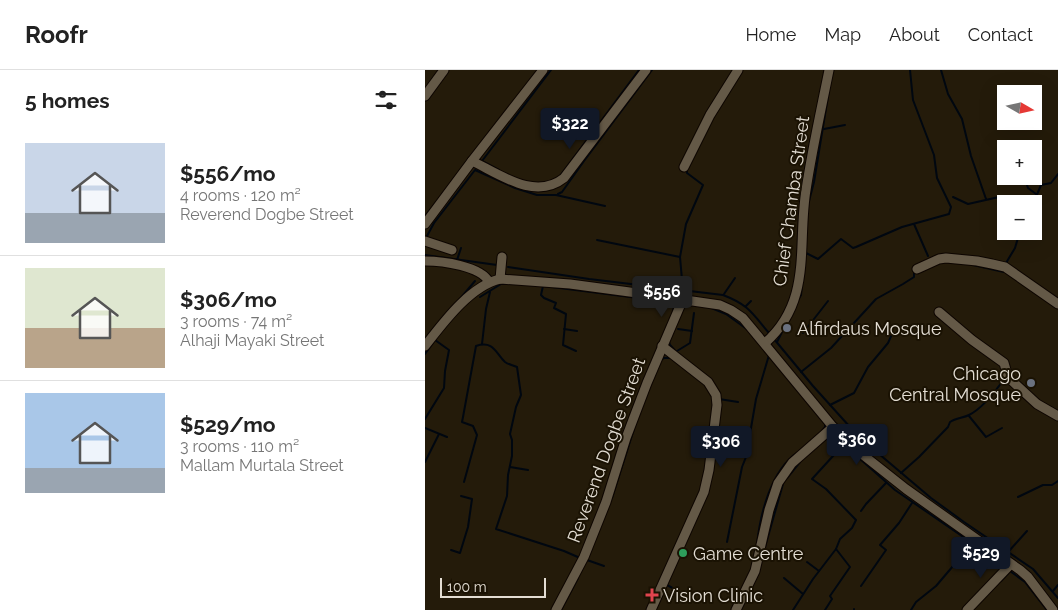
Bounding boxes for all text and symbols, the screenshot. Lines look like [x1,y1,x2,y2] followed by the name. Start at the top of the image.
[25,20,88,49] text: Roofr
[745,24,796,45] text: Home
[824,24,861,45] text: Map
[889,24,940,45] text: About
[968,24,1033,45] text: Contact
[997,85,1043,130] north arrow
[997,85,1042,240] map controls
[372,86,400,114] icon: filters
[25,88,110,113] text: 5 homes
[540,108,600,150] pin: $322
[551,114,589,133] text: $322
[769,114,813,288] street label: Chief Chamba Street
[997,140,1042,185] button: +
[180,161,276,186] text: $556/mo
[65,163,125,223] icon: home
[180,186,301,205] text: 4 rooms · 120 m²
[997,195,1042,240] button: −
[180,205,354,224] text: Reverend Dogbe Street
[632,276,692,318] pin: $556
[643,282,681,301] text: $556
[180,287,277,312] text: $306/mo
[65,288,125,348] icon: home
[180,312,292,331] text: 3 rooms · 74 m²
[797,318,942,339] place label: Alfirdaus Mosque
[781,322,793,334] marker: Alfirdaus Mosque
[180,331,324,350] text: Alhaji Mayaki Street
[563,355,649,545] street label: Reverend Dogbe Street
[889,363,1021,405] place label: Chicago Central Mosque
[1025,377,1037,389] marker: Chicago Central Mosque
[180,412,275,437] text: $529/mo
[65,413,125,473] icon: home
[827,424,887,466] pin: $360
[691,426,751,468] pin: $306
[838,430,876,449] text: $360
[702,432,740,451] text: $306
[180,437,299,456] text: 3 rooms · 110 m²
[180,456,344,475] text: Mallam Murtala Street
[951,536,1011,579] pin: $529
[693,543,804,564] place label: Game Centre
[962,543,1000,562] text: $529
[677,547,689,559] marker: Game Centre
[440,575,546,598] scale bar
[447,579,487,595] text: 100 m
[663,585,763,606] place label: Vision Clinic
[645,588,659,602] marker: Vision Clinic

